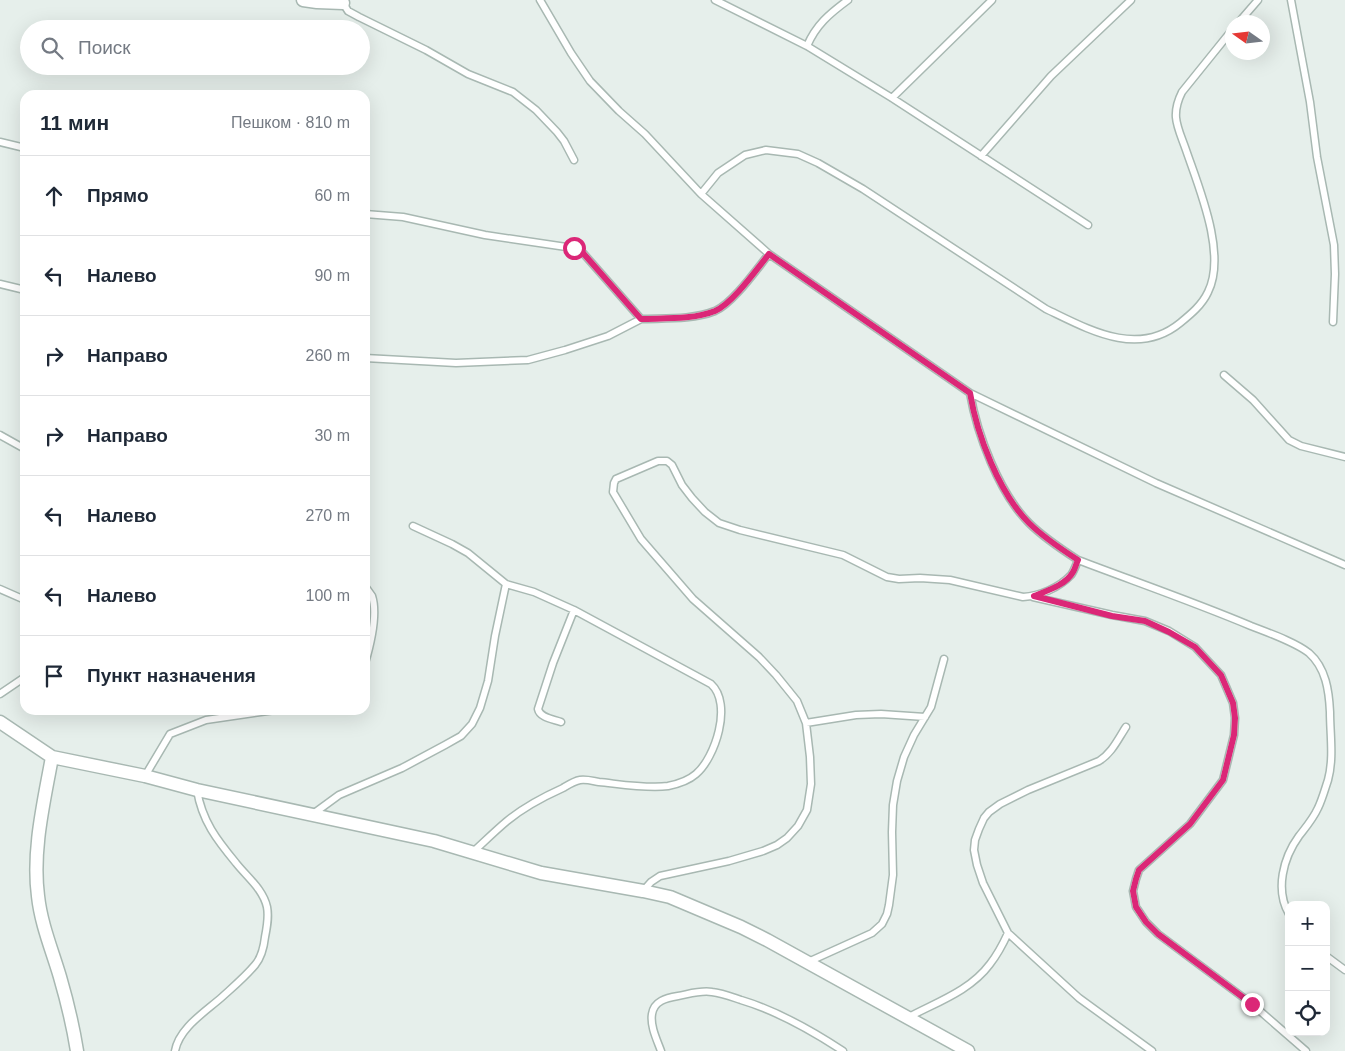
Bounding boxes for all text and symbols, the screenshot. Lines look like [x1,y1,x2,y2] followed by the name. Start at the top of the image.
[1225,15,1270,60] north arrow
[20,20,370,75] search box
[38,34,66,62] icon: search
[78,37,131,58] text: Поиск
[40,111,109,134] text: 11 мин
[231,114,350,131] text: Пешком · 810 m
[40,182,68,210] icon: ahead
[87,185,149,206] text: Прямо
[314,187,350,204] text: 60 m
[563,237,586,260] route start
[40,262,68,290] icon: left
[87,265,157,286] text: Налево
[314,267,350,284] text: 90 m
[40,342,68,370] icon: right
[87,345,168,366] text: Направо
[306,347,350,364] text: 260 m
[40,422,68,450] icon: right
[87,425,168,446] text: Направо
[314,427,350,444] text: 30 m
[40,502,68,530] icon: left
[87,505,157,526] text: Налево
[306,507,350,524] text: 270 m
[40,582,68,610] icon: left
[87,585,157,606] text: Налево
[306,587,350,604] text: 100 m
[40,662,68,690] icon: arrive
[87,665,256,686] text: Пункт назначения
[1285,901,1330,1036] map controls
[1285,901,1330,946] button: +
[1285,946,1330,991] button: −
[1285,991,1330,1036] button: locate
[1241,993,1264,1016] route end

